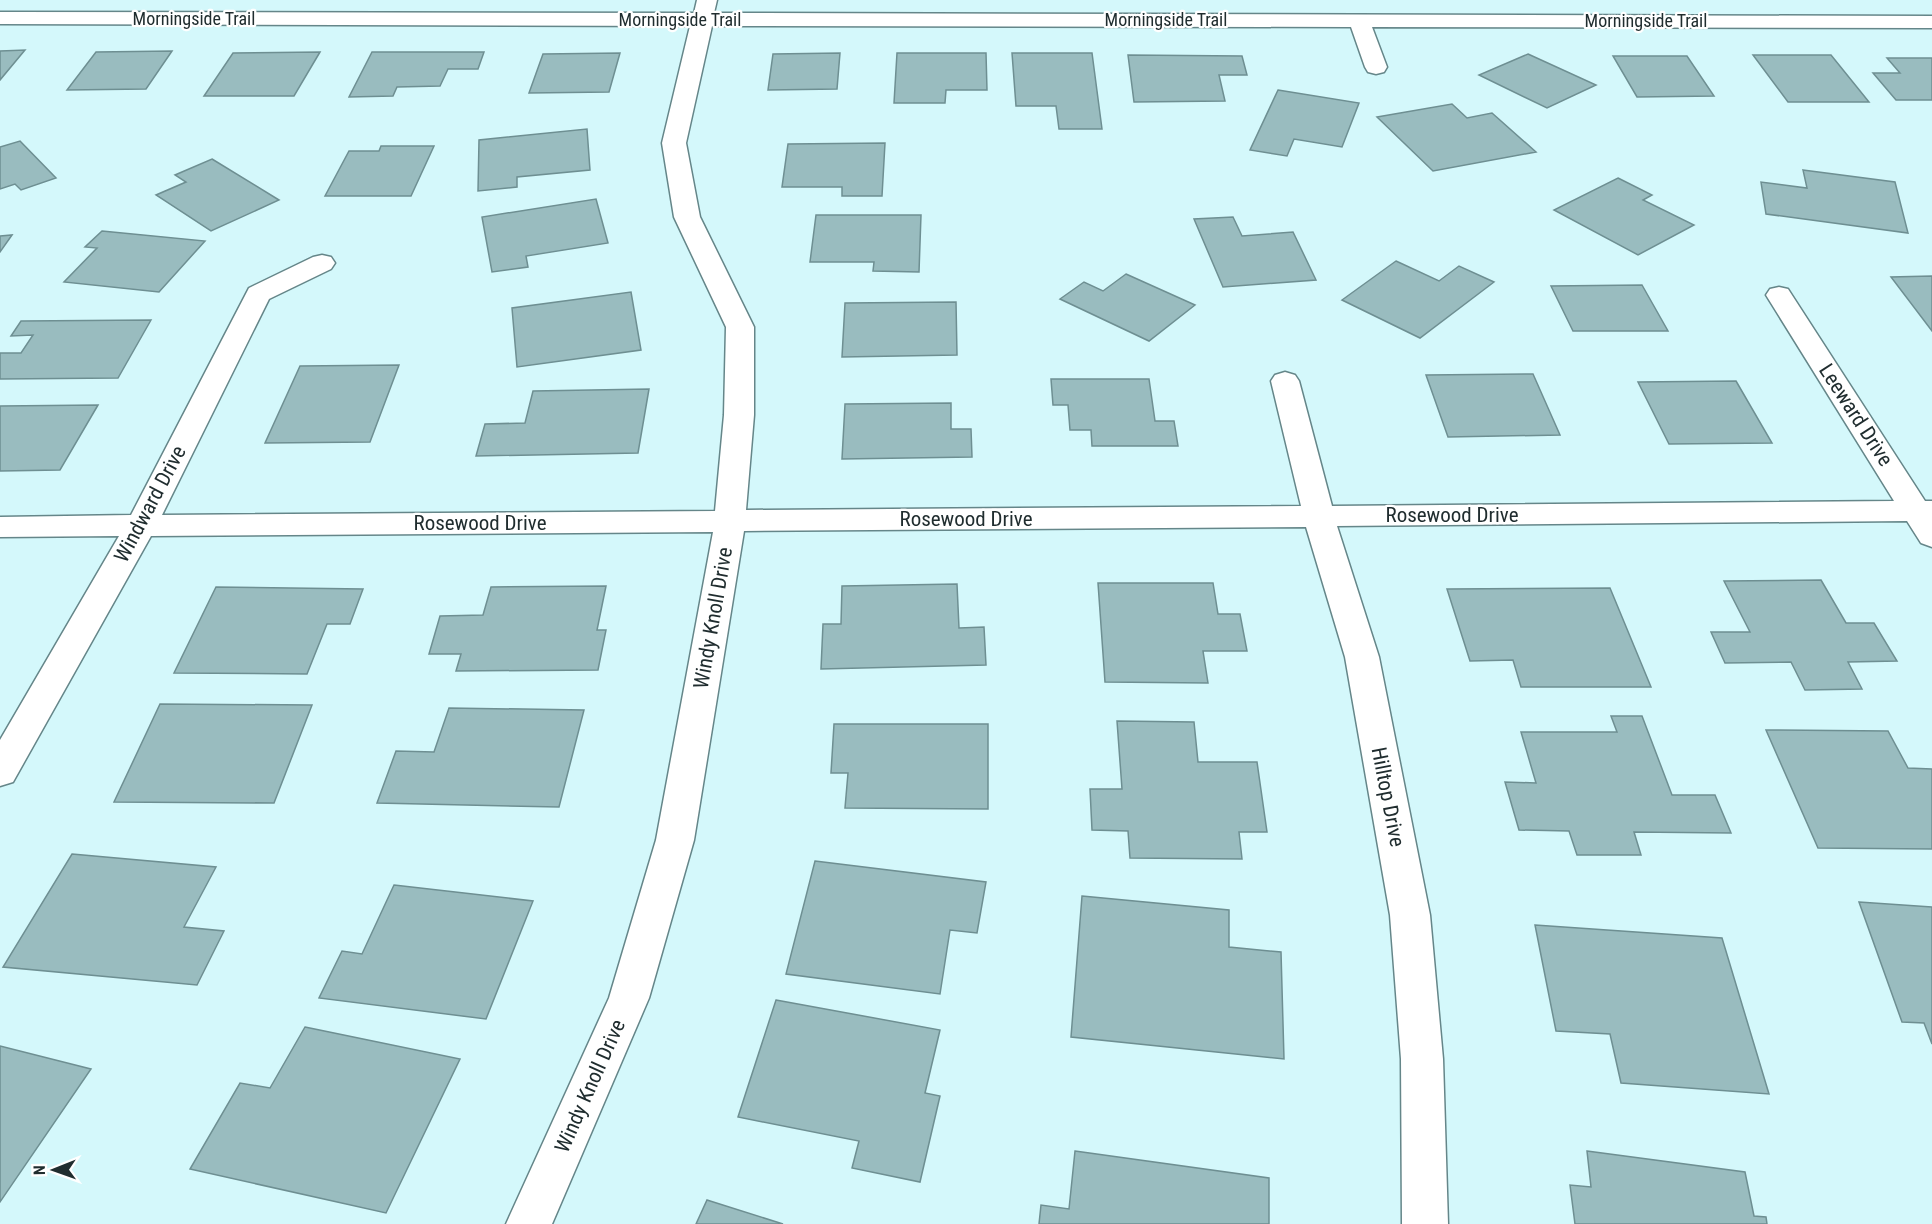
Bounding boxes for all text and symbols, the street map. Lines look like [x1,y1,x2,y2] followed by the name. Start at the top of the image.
[133,8,255,29] street label: Morningside Trail
[619,9,741,30] street label: Morningside Trail
[1105,9,1227,30] street label: Morningside Trail
[1585,10,1707,31] street label: Morningside Trail
[1814,360,1898,471] street label: Leeward Drive
[109,442,191,566] street label: Windward Drive
[1386,503,1519,527] street label: Rosewood Drive
[900,507,1033,531] street label: Rosewood Drive
[414,511,547,535] street label: Rosewood Drive
[689,545,737,691] street label: Windy Knoll Drive
[1367,745,1409,849] street label: Hilltop Drive
[550,1016,630,1156] street label: Windy Knoll Drive
[24,1140,84,1200] north arrow
[30,1165,49,1175] text: N

